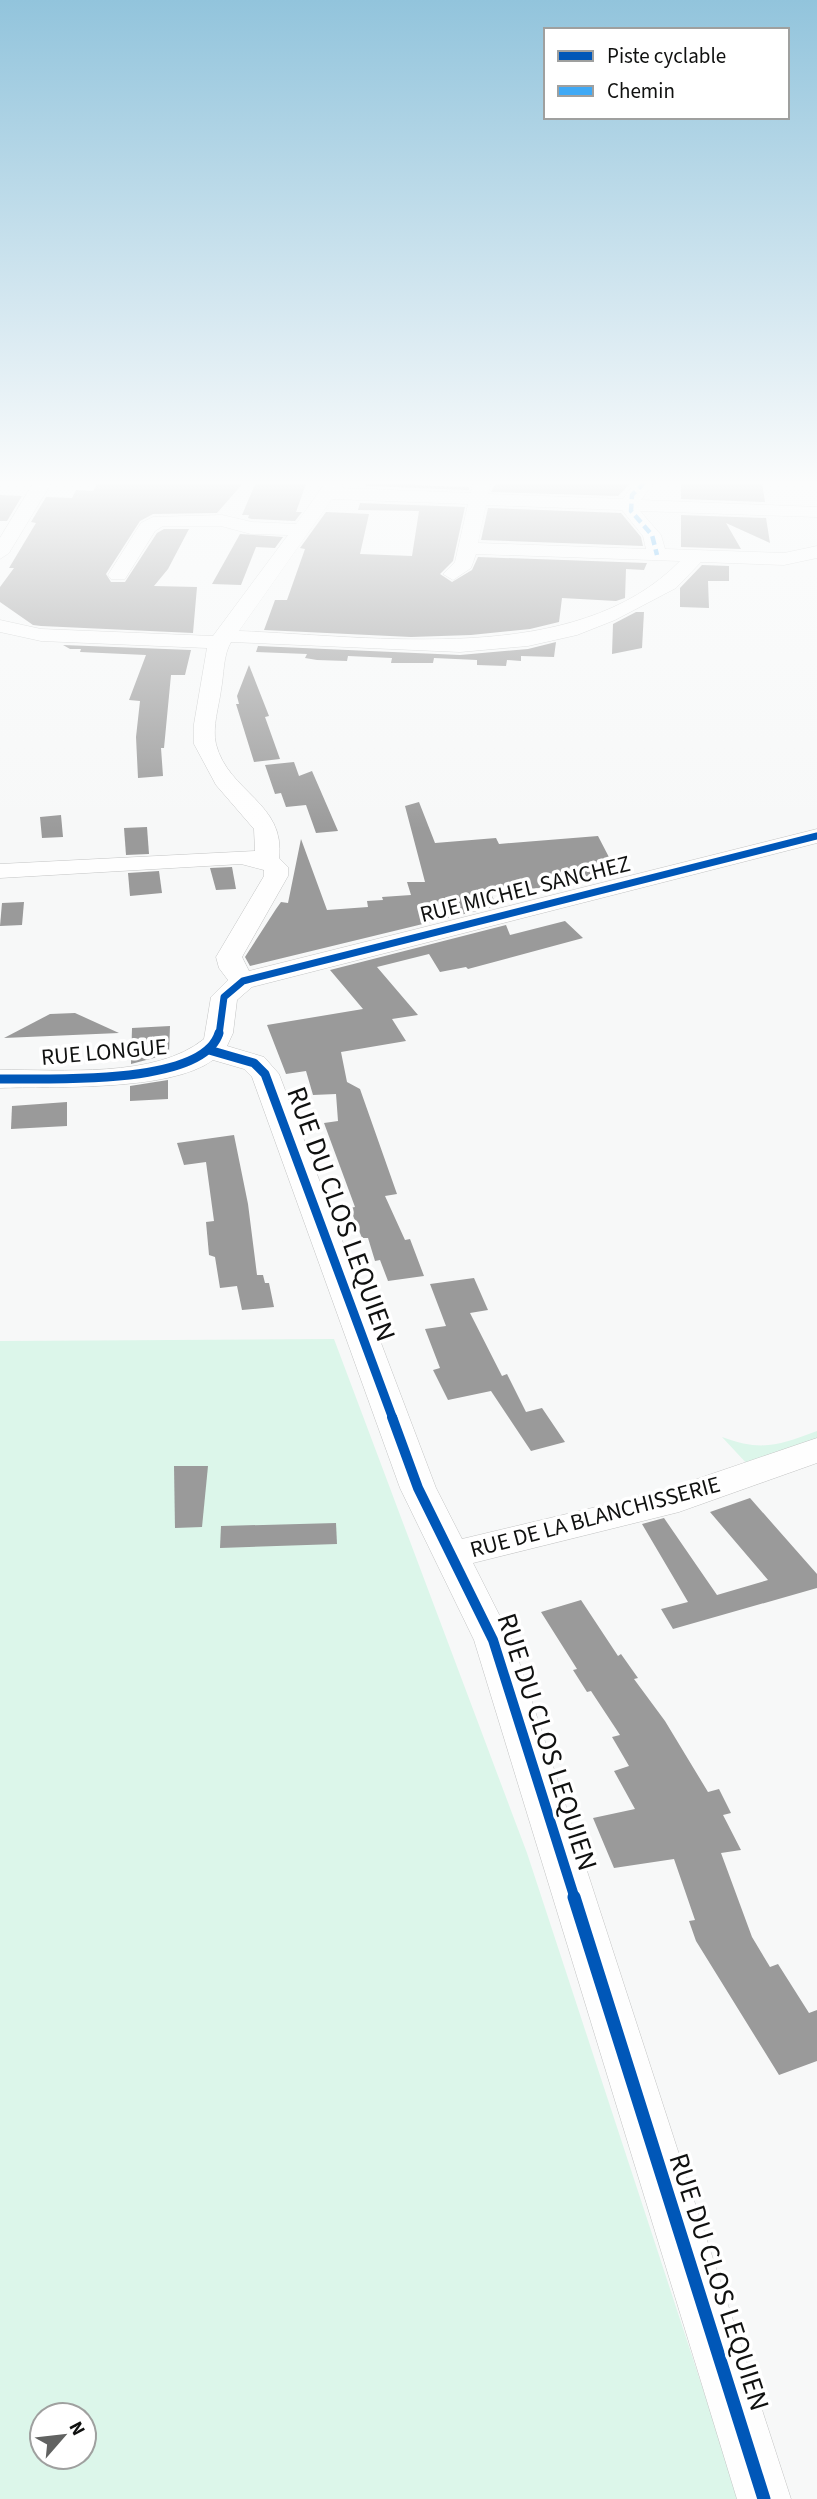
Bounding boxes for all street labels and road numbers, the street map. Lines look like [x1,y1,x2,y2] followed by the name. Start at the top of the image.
[416,847,634,931] street label: RUE MICHEL SANCHEZ
[40,1030,168,1074] street label: RUE LONGUE
[276,1081,406,1347] street label: RUE DU CLOS LEQUIEN
[466,1468,724,1566] street label: RUE DE LA BLANCHISSERIE
[486,1608,608,1876] street label: RUE DU CLOS LEQUIEN
[658,2148,780,2416] street label: RUE DU CLOS LEQUIEN

